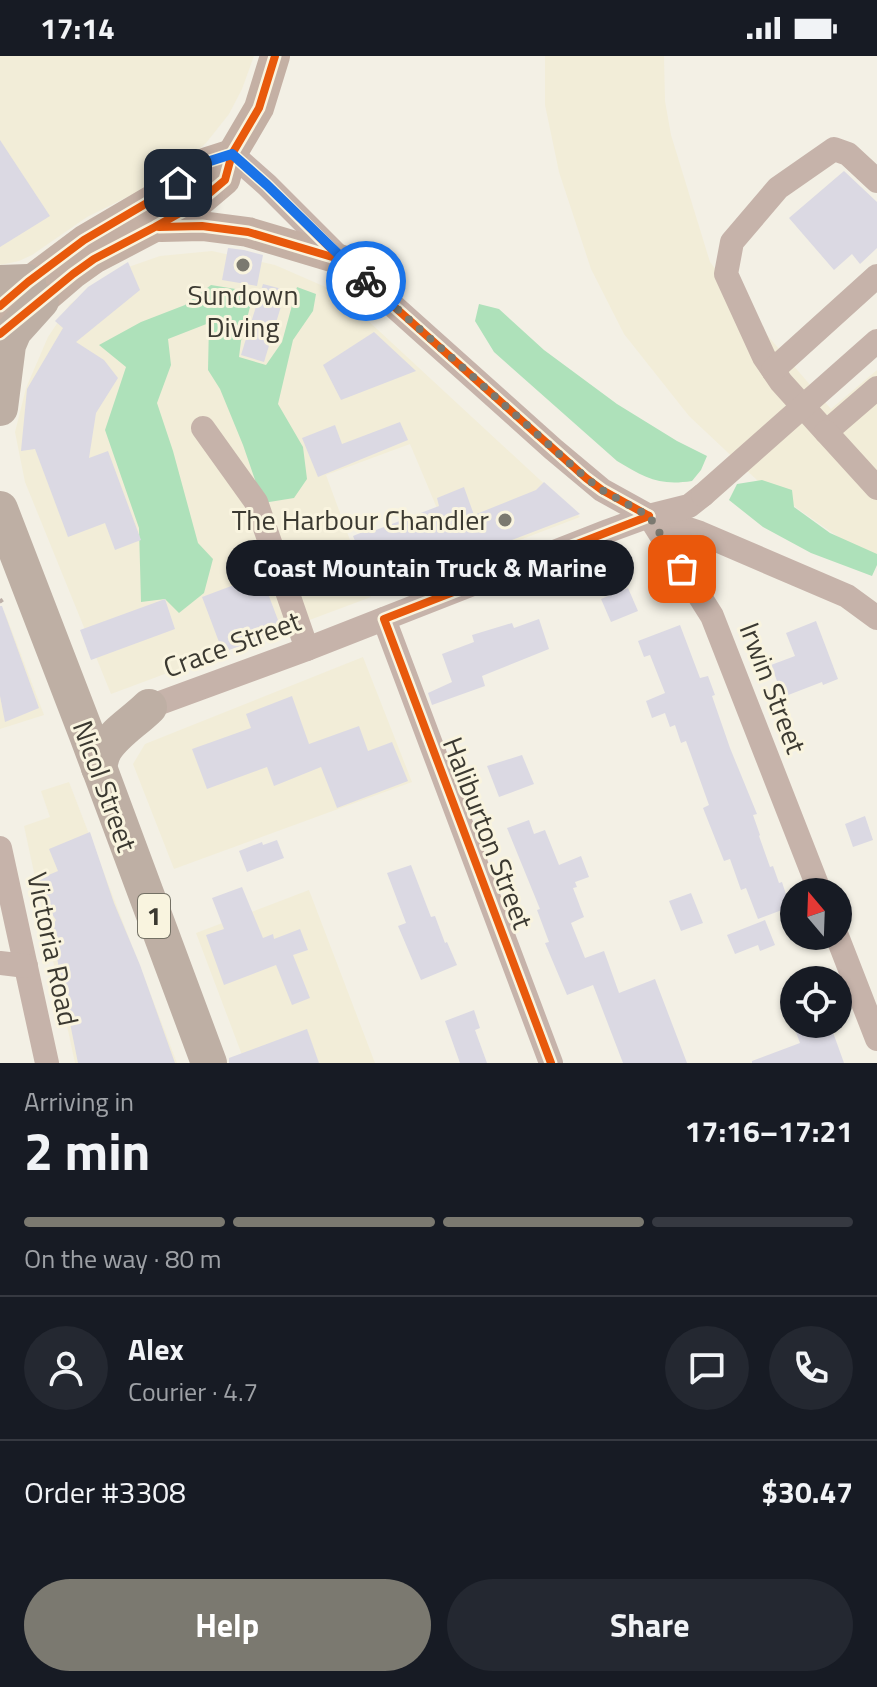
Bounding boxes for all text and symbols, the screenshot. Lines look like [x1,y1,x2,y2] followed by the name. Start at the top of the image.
[40,5,115,51] text: 17:14
[144,149,212,217] pin
[156,161,200,205] icon: home
[326,241,406,321] courier
[234,256,252,274] marker: Sundown Diving
[344,259,388,303] icon: bike
[188,273,298,348] place label: Sundown Diving
[232,498,489,541] place label: The Harbour Chandler
[496,511,514,529] marker: The Harbour Chandler
[648,535,716,603] pin
[226,541,634,597] callout: Coast Mountain Truck & Marine
[660,547,704,591] icon: bag
[253,548,607,587] text: Coast Mountain Truck & Marine
[157,599,307,688] street label: Crace Street
[729,616,818,760] street label: Irwin Street
[62,714,149,858] street label: Nicol Street
[432,730,545,935] street label: Haliburton Street
[16,868,91,1030] street label: Victoria Road
[780,878,852,950] north arrow
[780,878,852,1038] map controls
[138,894,170,938] road number: 1
[780,966,852,1038] button: locate
[24,1082,134,1121] text: Arriving in
[685,1108,853,1154] text: 17:16–17:21
[24,1111,150,1190] text: 2 min
[24,1239,222,1278] text: On the way · 80 m
[24,1326,108,1410] button: person
[128,1326,184,1372] text: Alex
[665,1326,749,1410] button: chat
[769,1326,853,1410] button: phone
[128,1372,258,1411] text: Courier · 4.7
[24,1469,186,1515] text: Order #3308
[761,1469,853,1515] text: $30.47
[24,1579,431,1671] button: Help
[447,1579,853,1671] button: Share

